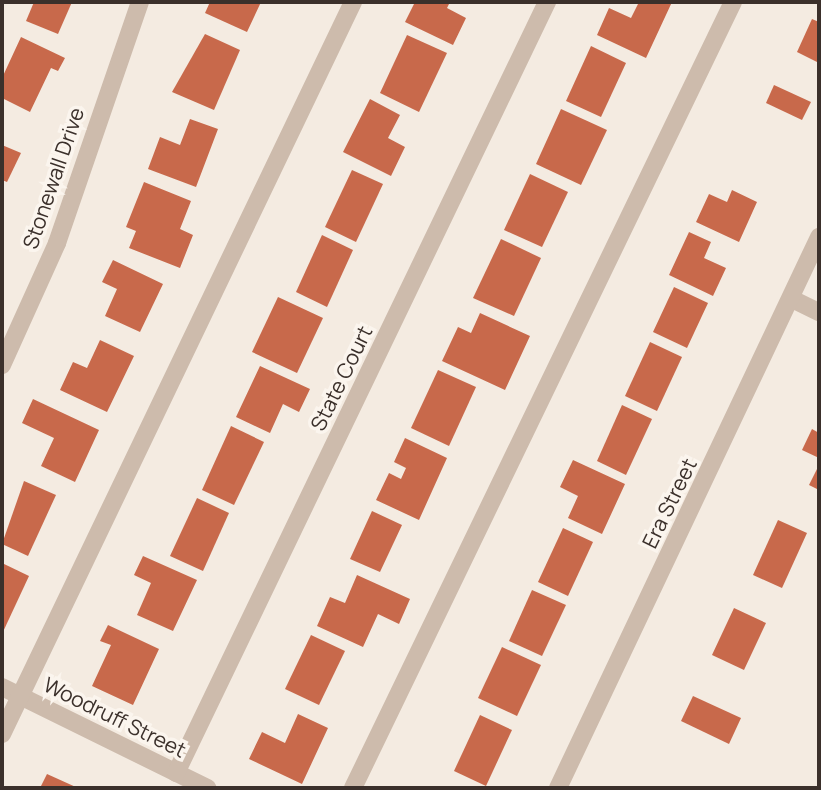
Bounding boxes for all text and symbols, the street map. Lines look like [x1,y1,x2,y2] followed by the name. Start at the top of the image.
[17,104,89,252] street label: Stonewall Drive
[305,322,377,434] street label: State Court
[636,454,702,552] street label: Era Street
[40,672,190,762] street label: Woodruff Street

